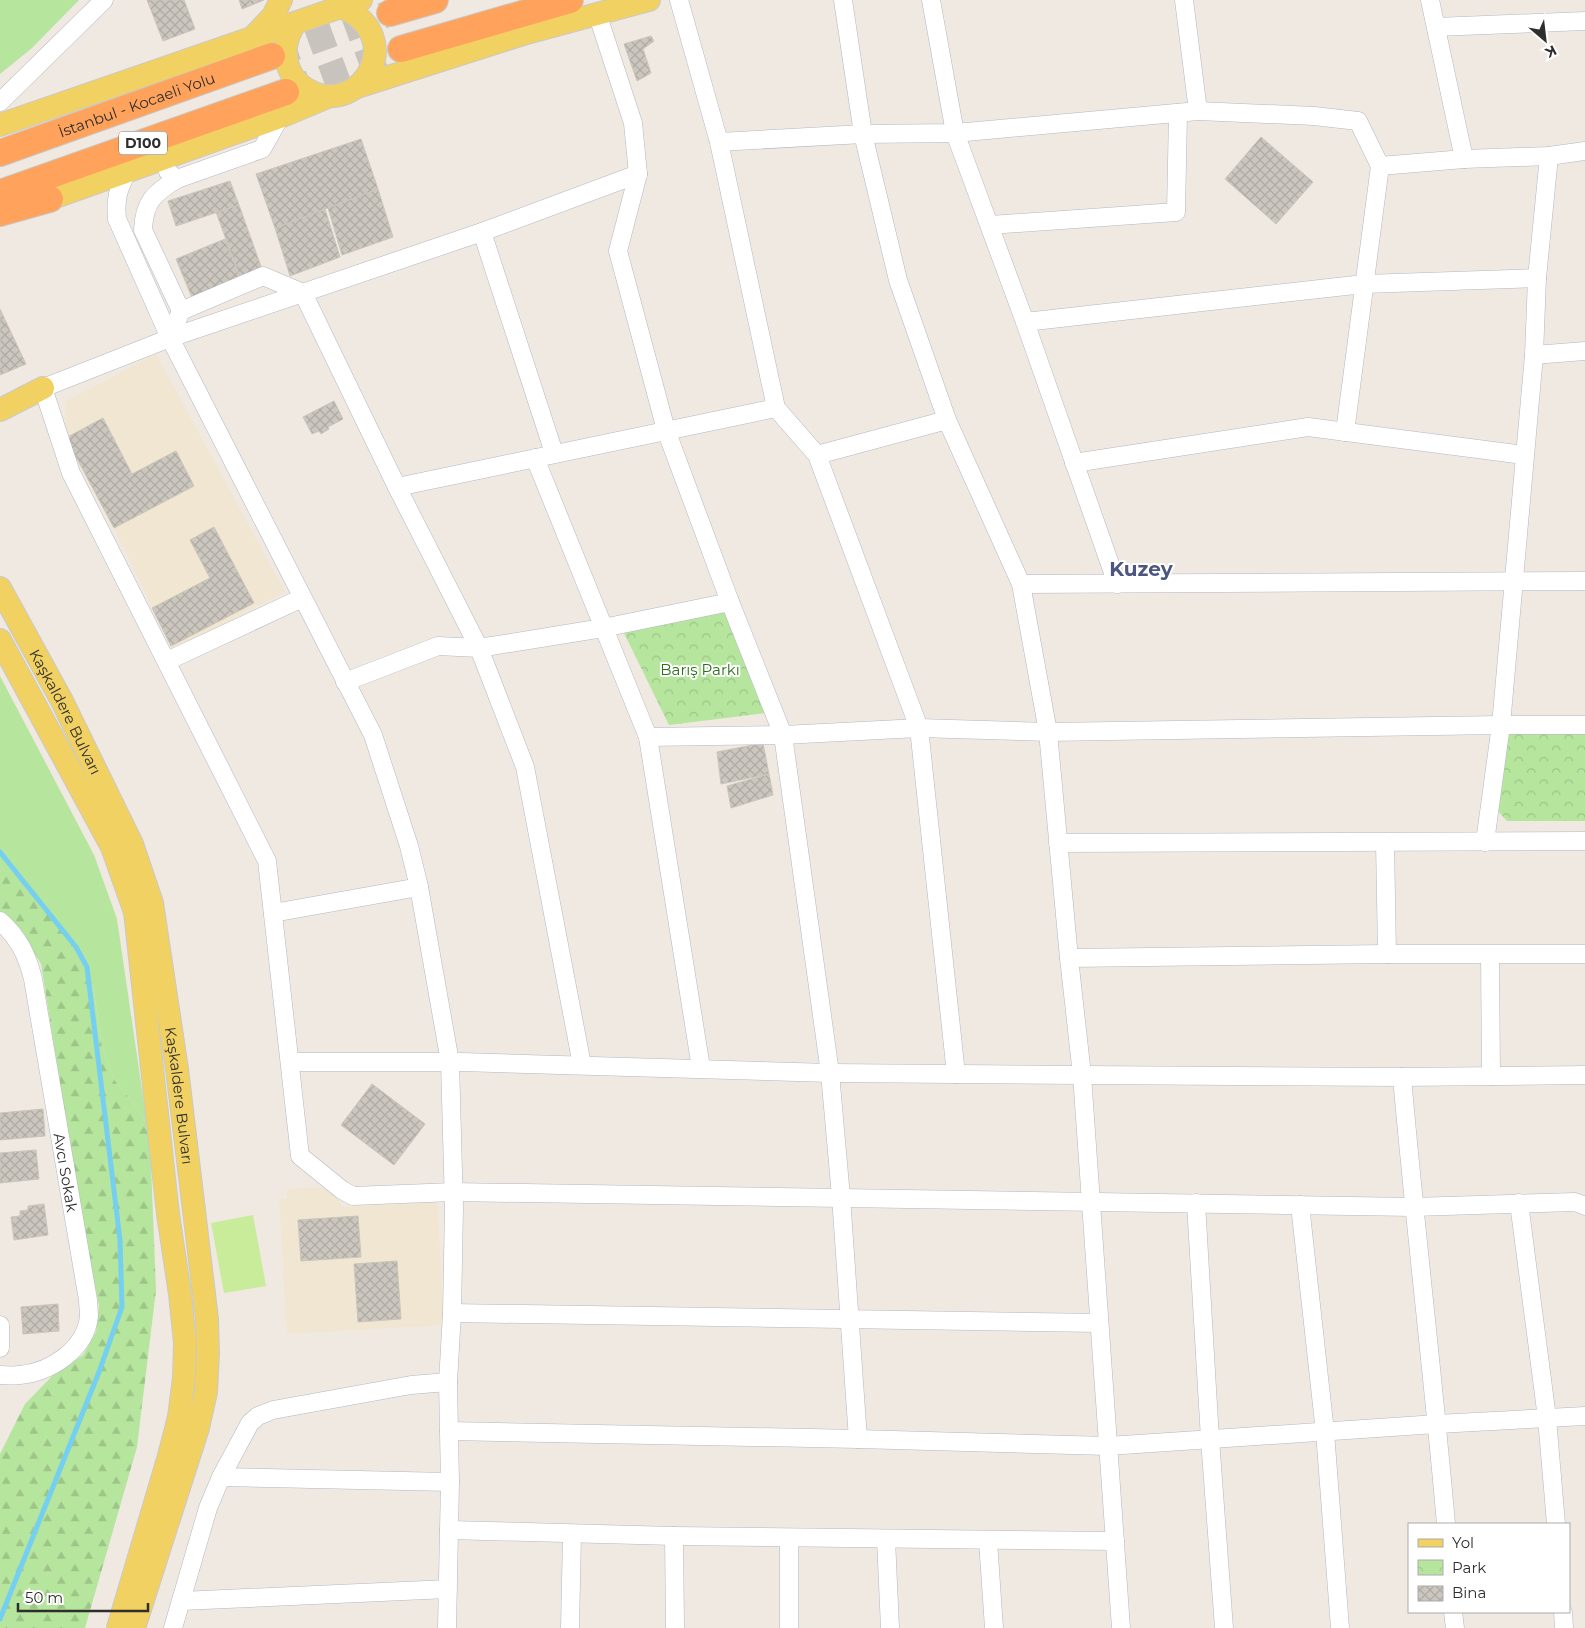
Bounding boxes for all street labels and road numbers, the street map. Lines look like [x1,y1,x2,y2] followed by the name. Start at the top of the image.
[56,68,217,141] street label: İstanbul - Kocaeli Yolu
[119,132,167,154] road number: D100
[26,645,106,777] street label: Kaşkaldere Bulvarı
[161,1026,198,1165] street label: Kaşkaldere Bulvarı
[50,1131,82,1213] street label: Avcı Sokak

